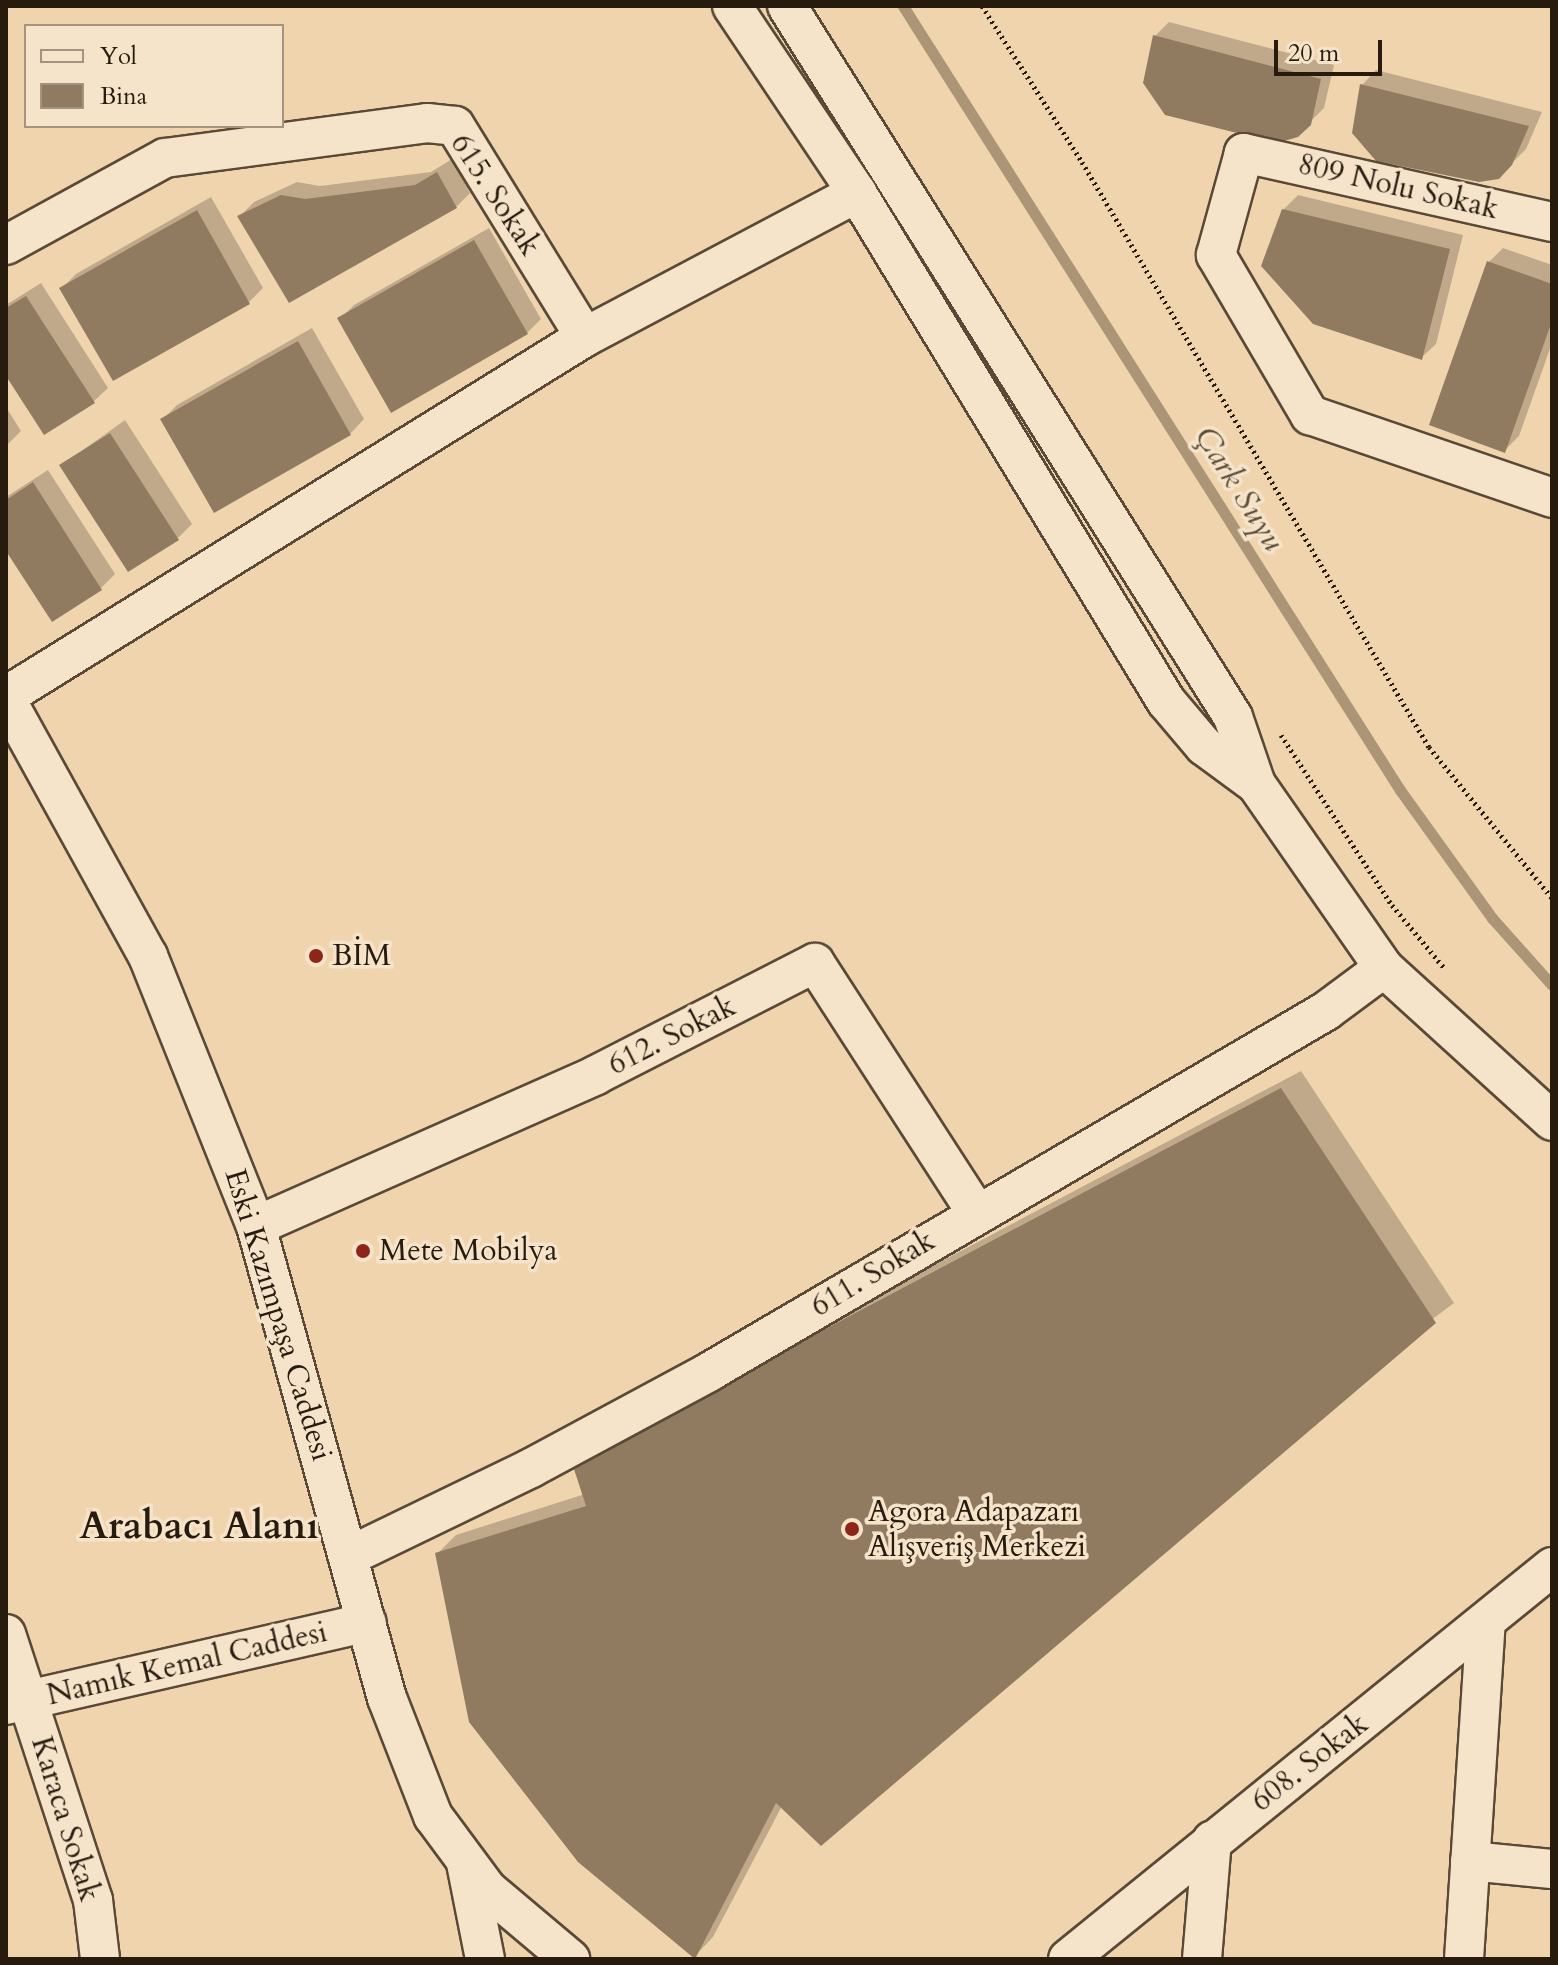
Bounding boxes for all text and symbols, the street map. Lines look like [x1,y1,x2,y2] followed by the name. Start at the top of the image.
[24,24,284,128] legend
[1278,24,1386,74] scale bar
[1288,37,1339,70] text: 20 m
[100,40,137,73] text: Yol
[100,80,147,113] text: Bina
[442,127,548,263] street label: 615. Sokak
[1294,146,1502,228] street label: 809 Nolu Sokak
[1186,420,1292,558] water label: Çark Suyu
[332,938,391,974] place label: BİM
[307,947,325,965] marker: BİM
[602,989,742,1083] street label: 612. Sokak
[216,1165,340,1465] street label: Eski Kazımpaşa Caddesi
[805,1223,941,1325] street label: 611. Sokak
[379,1233,557,1269] place label: Mete Mobilya
[354,1242,372,1260] marker: Mete Mobilya
[868,1494,1086,1564] place label: Agora Adapazarı Alışveriş Merkezi
[79,1504,319,1550] district label: Arabacı Alanı
[843,1520,861,1538] marker: Agora Adapazarı Alışveriş Merkezi
[43,1614,331,1714] street label: Namık Kemal Caddesi
[1245,1706,1375,1820] street label: 608. Sokak
[23,1732,107,1906] street label: Karaca Sokak

